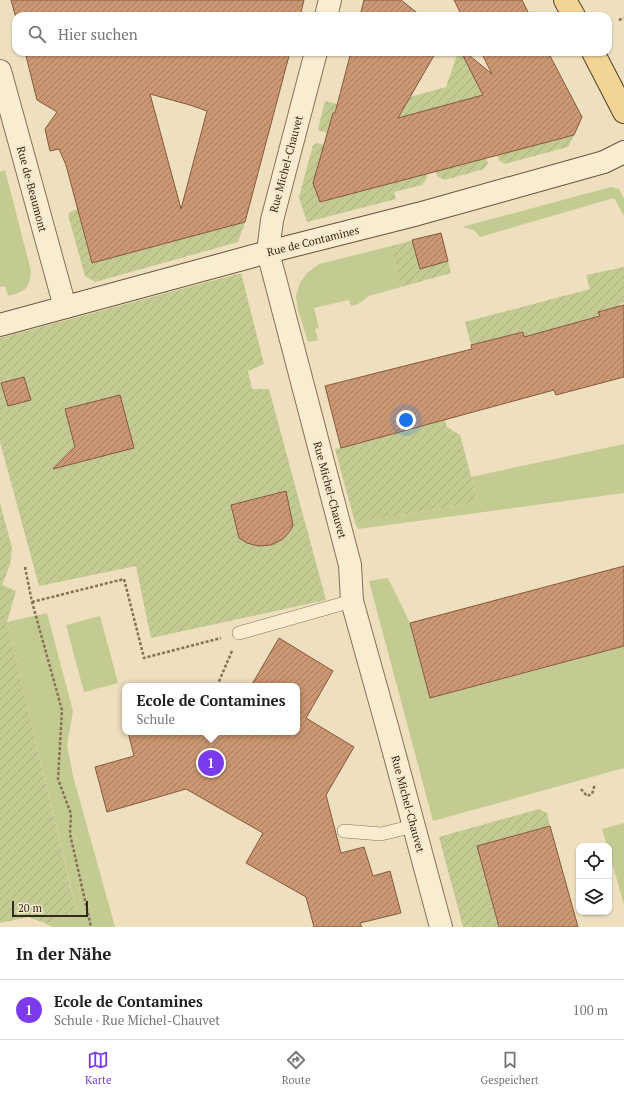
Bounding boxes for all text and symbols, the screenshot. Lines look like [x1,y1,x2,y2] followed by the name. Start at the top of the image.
[12,12,612,56] search box
[26,23,48,45] icon: search
[58,24,138,44] text: Hier suchen
[266,114,306,214] street label: Rue Michel-Chauvet
[14,145,50,233] street label: Rue de-Beaumont
[265,223,361,259] street label: Rue de Contamines
[396,410,416,430] your location
[310,440,350,540] street label: Rue Michel-Chauvet
[122,683,300,735] popup
[137,690,285,710] text: Ecole de Contamines
[137,710,175,728] text: Schule
[198,748,224,778] pin: 1
[388,754,428,854] street label: Rue Michel-Chauvet
[576,843,612,915] map controls
[576,843,612,879] button: locate
[576,879,612,915] button: layers
[12,899,88,918] scale bar
[18,901,42,915] text: 20 m
[16,942,111,965] text: In der Nähe
[54,991,203,1011] text: Ecole de Contamines
[25,1001,33,1019] text: 1
[573,1001,608,1019] text: 100 m
[54,1011,220,1029] text: Schule · Rue Michel-Chauvet
[85,1049,112,1087] tab: Karte
[282,1049,310,1087] tab: Route
[481,1049,539,1087] tab: Gespeichert

